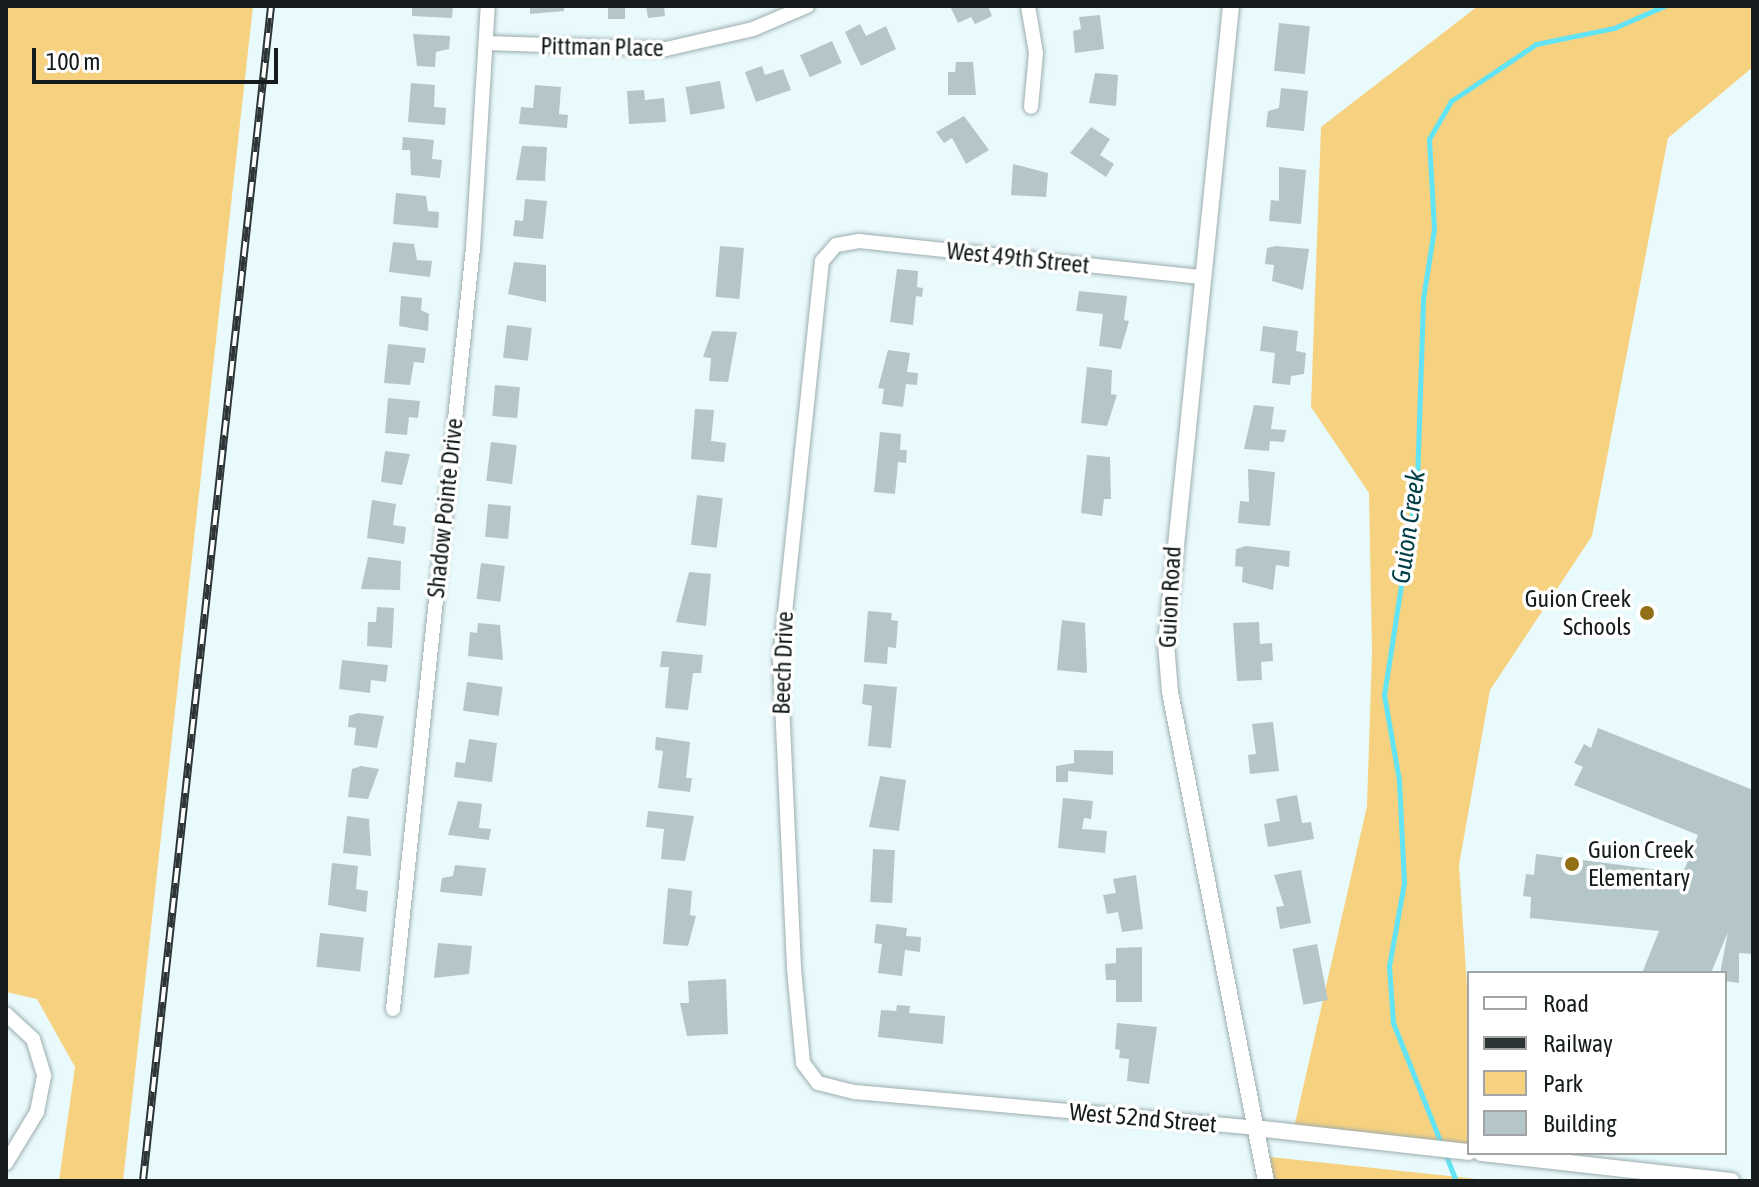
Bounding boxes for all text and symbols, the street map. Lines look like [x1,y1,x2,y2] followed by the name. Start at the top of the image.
[36,32,282,82] scale bar
[540,32,664,62] street label: Pittman Place
[46,48,100,75] text: 100 m
[945,236,1091,280] street label: West 49th Street
[421,417,469,599] street label: Shadow Pointe Drive
[1386,468,1432,586] water label: Guion Creek
[1153,545,1187,649] street label: Guion Road
[1525,585,1631,641] place label: Guion Creek Schools
[1638,604,1656,622] marker: Guion Creek Schools
[767,611,799,715] street label: Beech Drive
[1588,836,1694,892] place label: Guion Creek Elementary
[1563,855,1581,873] marker: Guion Creek Elementary
[1467,971,1727,1155] legend
[1543,990,1589,1017] text: Road
[1543,1030,1613,1057] text: Railway
[1543,1070,1583,1097] text: Park
[1068,1097,1218,1139] street label: West 52nd Street
[1543,1110,1616,1137] text: Building

